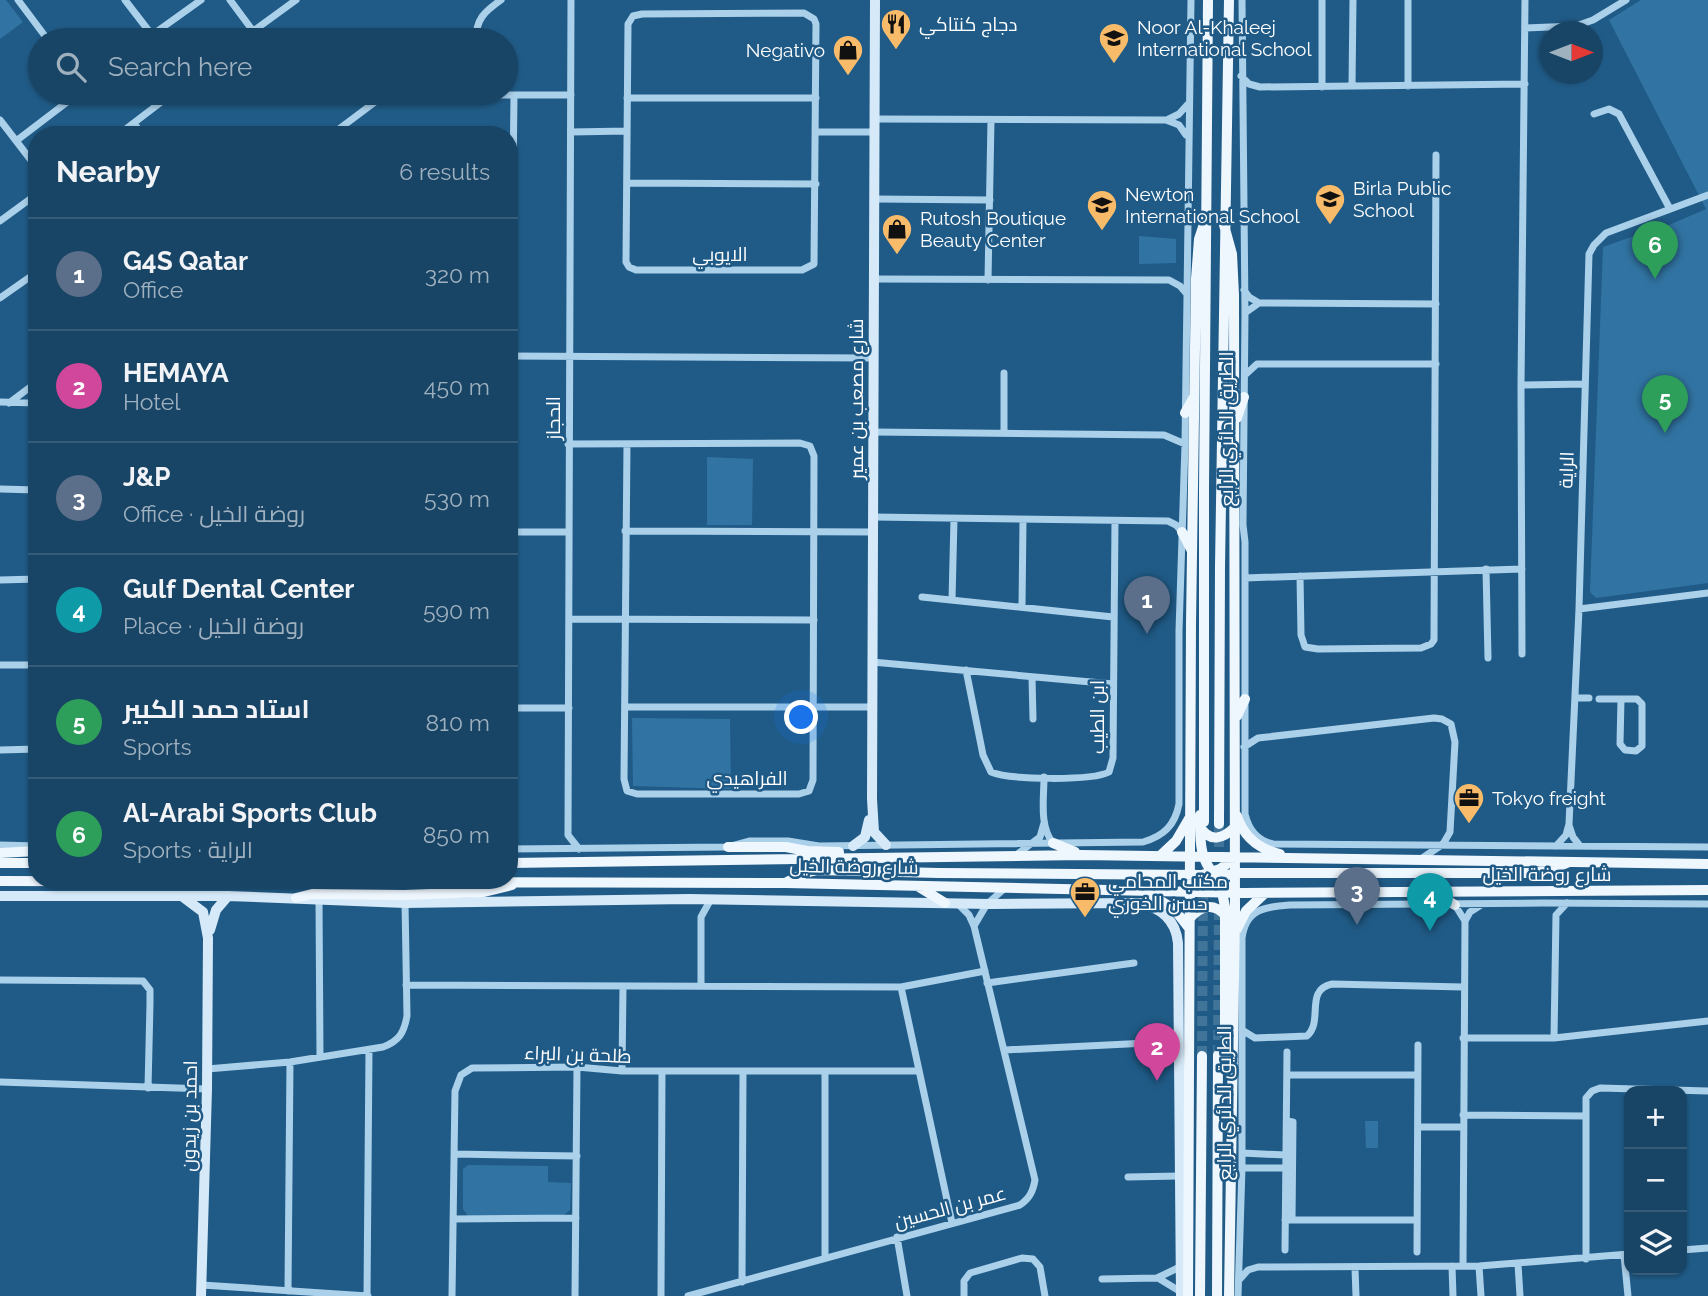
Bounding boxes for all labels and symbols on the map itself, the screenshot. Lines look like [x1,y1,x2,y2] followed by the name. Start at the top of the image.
[879,7,913,51] restaurant icon: دجاج كنتاكي
[919,13,1018,39] place label: دجاج كنتاكي
[1137,16,1312,60] place label: Noor Al-Khaleej International School
[1097,21,1131,65] school or university icon: Noor Al-Khaleej International School
[1540,21,1603,84] north arrow
[831,33,865,77] shop icon: Negativo
[746,39,825,61] place label: Negativo
[1353,177,1451,221] place label: Birla Public School
[1313,182,1347,226] school or university icon: Birla Public School
[1125,183,1300,227] place label: Newton International School
[1085,188,1119,232] school or university icon: Newton International School
[920,207,1066,251] place label: Rutosh Boutique Beauty Center
[880,212,914,256] shop icon: Rutosh Boutique Beauty Center
[1632,221,1678,279] pin: 6
[692,243,748,269] street label: الايوبي
[845,318,870,481] street label: شارع مصعب بن عمير
[1215,351,1241,507] street label: الطريق الدائري الرابع
[1642,375,1688,433] pin: 5
[542,396,565,441] street label: الحجاز
[1554,451,1579,489] street label: الراية
[1124,576,1170,634] pin: 1
[1086,680,1109,754] street label: ابن الطيب
[784,700,818,734] your location
[706,767,788,793] street label: الفراهيدي
[1452,781,1486,825] office icon: Tokyo freight
[1492,787,1607,809] place label: Tokyo freight
[789,854,919,881] street label: شارع روضة الخيل
[1482,863,1612,888] street label: شارع روضة الخيل
[1334,867,1380,925] pin: 3
[1108,870,1228,918] place label: مكتب المحامي حسن الخوري
[1407,873,1453,931] pin: 4
[1068,875,1102,919] office icon: مكتب المحامي حسن الخوري
[1134,1023,1180,1081] pin: 2
[1213,1025,1239,1181] street label: الطريق الدائري الرابع
[524,1041,632,1068] street label: طلحة بن البراء
[177,1060,202,1172] street label: احمد بن زيدون
[892,1182,1009,1233] street label: عمر بن الحسين

